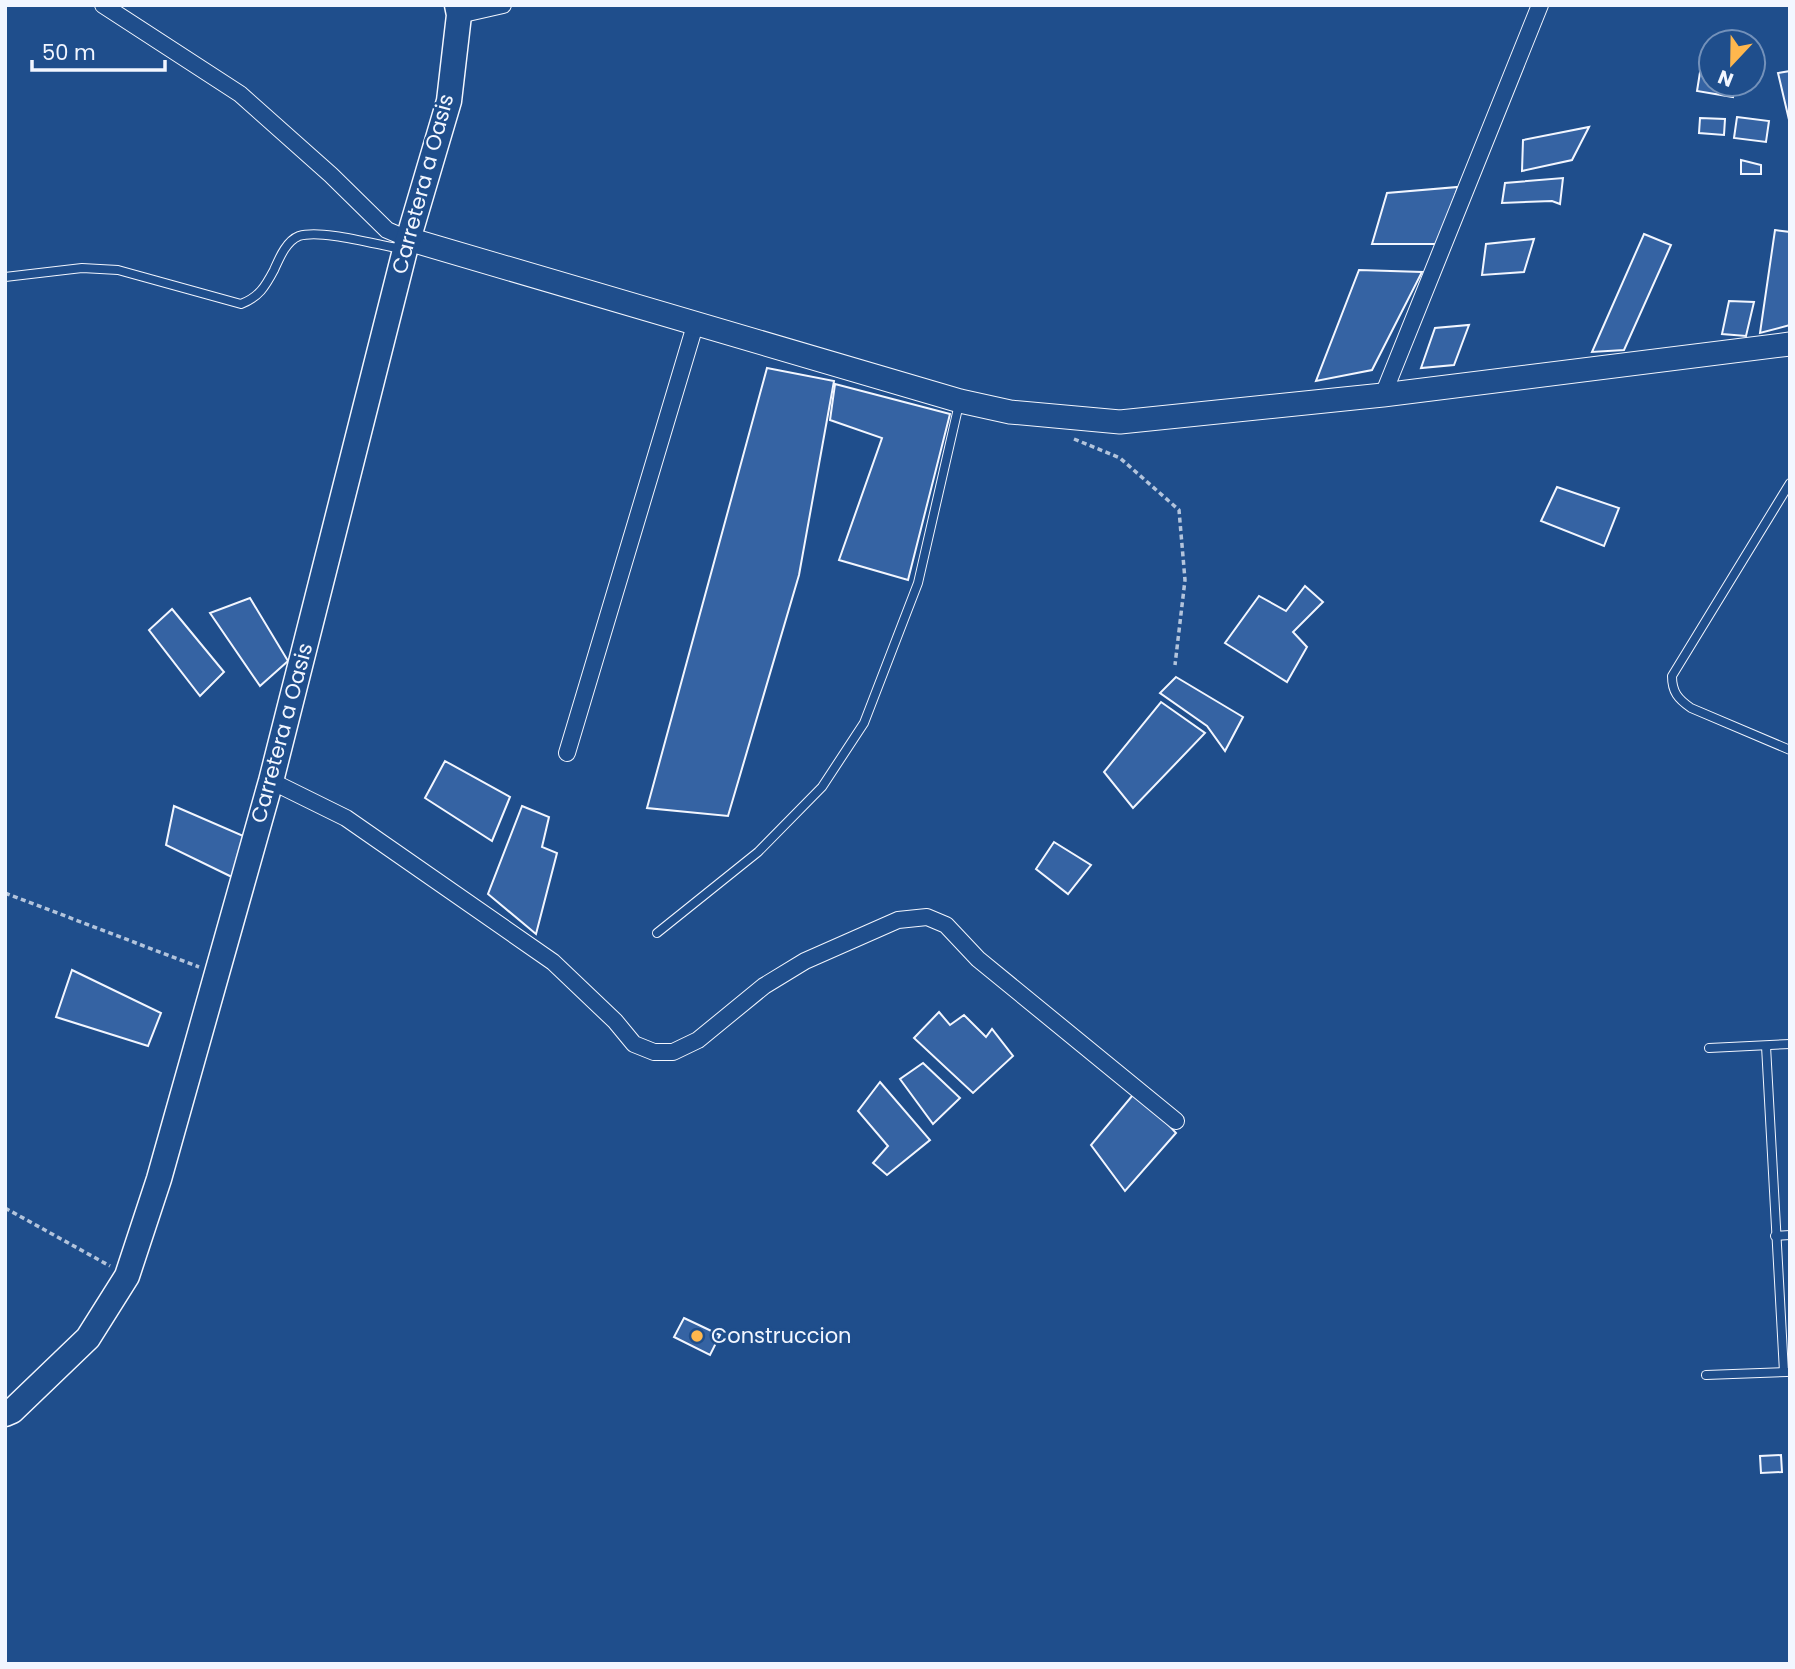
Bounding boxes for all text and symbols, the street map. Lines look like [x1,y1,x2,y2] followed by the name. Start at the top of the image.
[32,28,164,72] scale bar
[1697,28,1767,98] north arrow
[42,38,96,67] text: 50 m
[1714,63,1738,93] text: N
[385,91,460,277] street label: Carretera a Oasis
[244,640,319,826] street label: Carretera a Oasis
[711,1321,852,1350] place label: Construccion
[689,1328,705,1344] marker: Construccion

